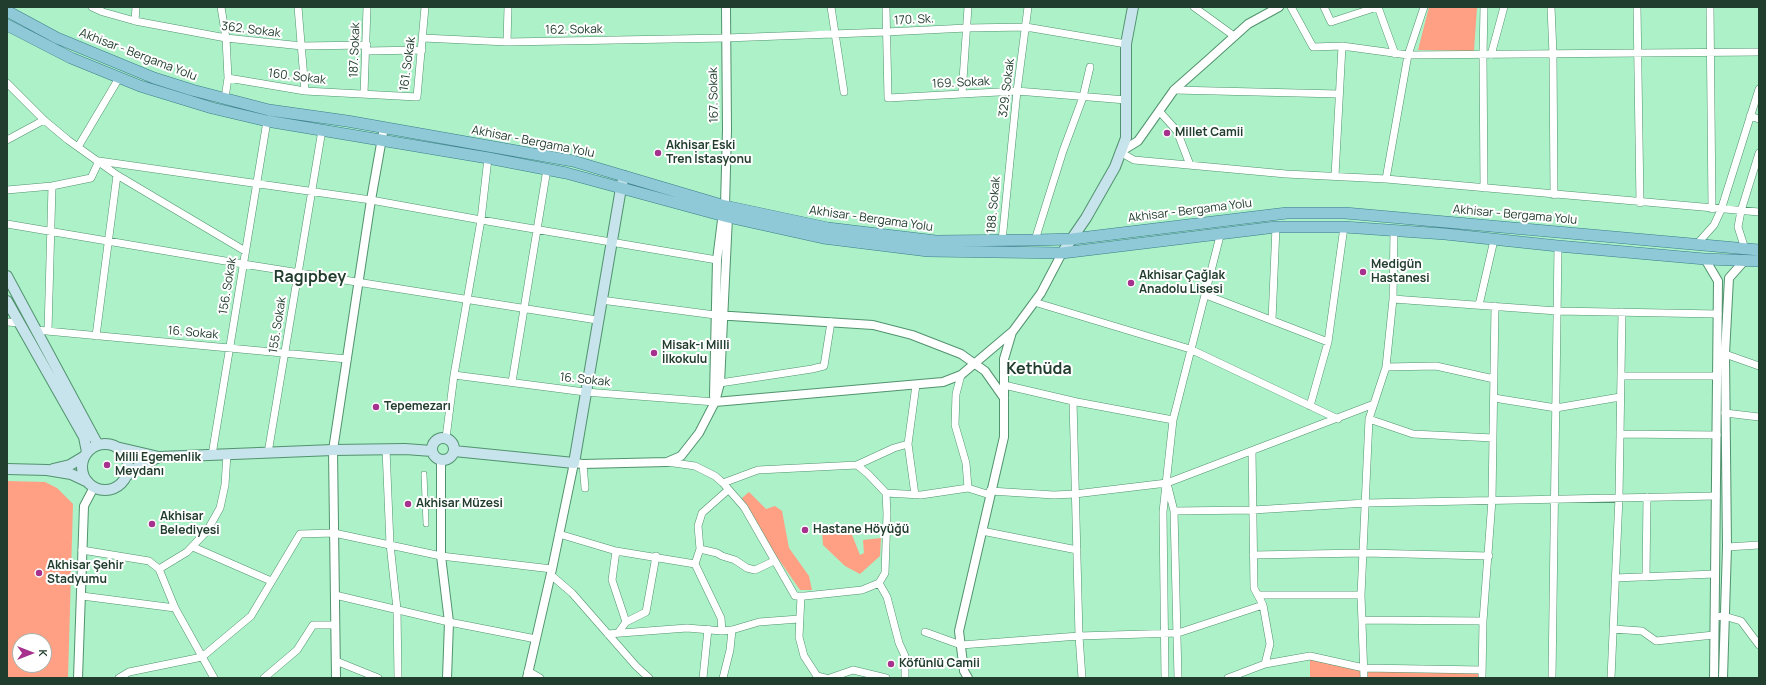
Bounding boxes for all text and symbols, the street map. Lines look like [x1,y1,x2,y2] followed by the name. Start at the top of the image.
[894,12,934,28] street label: 170. Sk.
[221,19,281,41] street label: 362. Sokak
[347,22,363,78] street label: 187. Sokak
[545,22,603,38] street label: 162. Sokak
[77,26,199,84] street label: Akhisar - Bergama Yolu
[397,36,419,92] street label: 161. Sokak
[996,58,1018,118] street label: 329. Sokak
[267,66,327,88] street label: 160. Sokak
[706,67,722,123] street label: 167. Sokak
[932,74,990,92] street label: 169. Sokak
[470,123,596,161] street label: Akhisar - Bergama Yolu
[1175,126,1243,140] place label: Millet Camii
[1162,128,1172,138] marker: Millet Camii
[666,139,751,167] place label: Akhisar Eski Tren İstasyonu
[653,148,663,158] marker: Akhisar Eski Tren İstasyonu
[984,176,1004,234] street label: 188. Sokak
[1127,196,1253,226] street label: Akhisar - Bergama Yolu
[1452,202,1578,228] street label: Akhisar - Bergama Yolu
[808,203,934,235] street label: Akhisar - Bergama Yolu
[216,256,240,316] street label: 156. Sokak
[1371,258,1430,286] place label: Medigün Hastanesi
[1358,267,1368,277] marker: Medigün Hastanesi
[274,268,346,288] district label: Ragıpbey
[1139,269,1225,297] place label: Akhisar Çağlak Anadolu Lisesi
[1126,278,1136,288] marker: Akhisar Çağlak Anadolu Lisesi
[266,296,290,354] street label: 155. Sokak
[167,324,219,342] street label: 16. Sokak
[662,339,730,367] place label: Misak-ı Milli İlkokulu
[649,348,659,358] marker: Misak-ı Milli İlkokulu
[1006,360,1072,380] district label: Kethüda
[559,370,611,390] street label: 16. Sokak
[384,400,451,414] place label: Tepemezarı
[371,402,381,412] marker: Tepemezarı
[115,451,201,479] place label: Milli Egemenlik Meydanı
[102,460,112,470] marker: Milli Egemenlik Meydanı
[416,497,503,511] place label: Akhisar Müzesi
[403,499,413,509] marker: Akhisar Müzesi
[160,510,220,538] place label: Akhisar Belediyesi
[147,519,157,529] marker: Akhisar Belediyesi
[813,523,909,537] place label: Hastane Höyüğü
[800,525,810,535] marker: Hastane Höyüğü
[47,559,124,587] place label: Akhisar Şehir Stadyumu
[34,568,44,578] marker: Akhisar Şehir Stadyumu
[12,633,52,673] north arrow
[36,649,51,657] text: K
[899,657,980,671] place label: Köfünlü Camii
[886,659,896,669] marker: Köfünlü Camii

